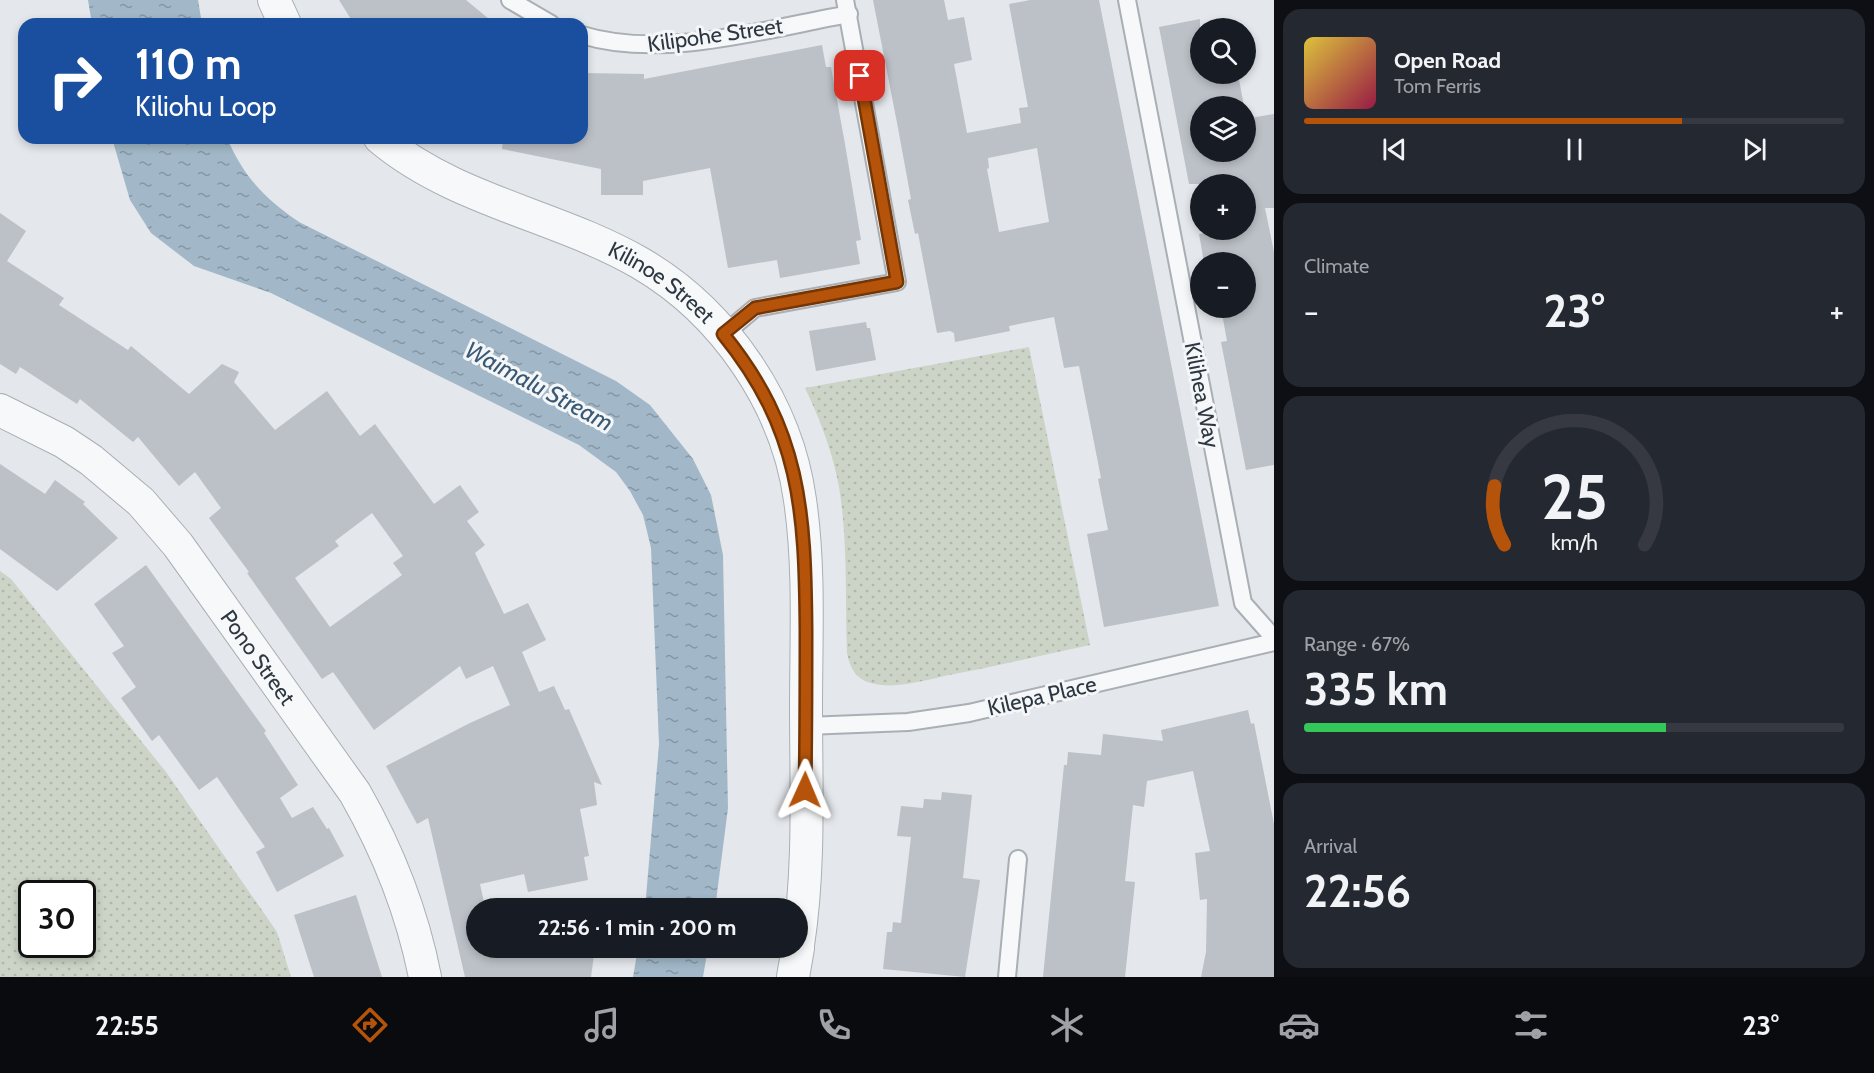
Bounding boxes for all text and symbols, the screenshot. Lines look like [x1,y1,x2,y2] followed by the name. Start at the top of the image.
[646,12,785,58] street label: Kilipohe Street
[1190,18,1256,318] map controls
[1190,18,1256,84] button: search
[135,38,242,90] text: 110 m
[36,42,114,120] icon: right
[1394,47,1501,74] text: Open Road
[834,50,885,101] pin
[843,59,876,92] icon: arrive
[1394,74,1481,98] text: Tom Ferris
[135,90,276,123] text: Kiliohu Loop
[1190,96,1256,162] button: layers
[1378,133,1411,166] icon: previous
[1558,133,1591,166] icon: pause
[1738,133,1771,166] icon: next
[1190,174,1256,240] button: +
[604,235,721,329] street label: Kilinoe Street
[1190,252,1256,318] button: −
[1304,254,1369,278] text: Climate
[1543,284,1605,338] text: 23°
[1304,291,1319,331] text: −
[1829,291,1844,331] text: +
[460,335,618,437] water label: Waimalu Stream
[1179,340,1225,450] street label: Kilihea Way
[1541,460,1607,536] text: 25
[1551,530,1597,556] text: km/h
[215,605,302,711] street label: Pono Street
[1304,632,1410,656] text: Range · 67%
[1304,662,1448,716] text: 335 km
[985,670,1099,722] street label: Kilepa Place
[773,758,837,822] position arrow
[1304,834,1357,858] text: Arrival
[1304,864,1411,918] text: 22:56
[18,880,96,958] speed limit sign: 30
[538,914,736,941] text: 22:56 · 1 min · 200 m
[349,1004,391,1046] icon: directions
[581,1004,623,1046] icon: music
[813,1004,855,1046] icon: phone
[1046,1004,1088,1046] icon: climate
[1278,1004,1320,1046] icon: car
[1510,1004,1552,1046] icon: filters
[95,1009,159,1042] text: 22:55
[1742,1009,1779,1042] text: 23°

